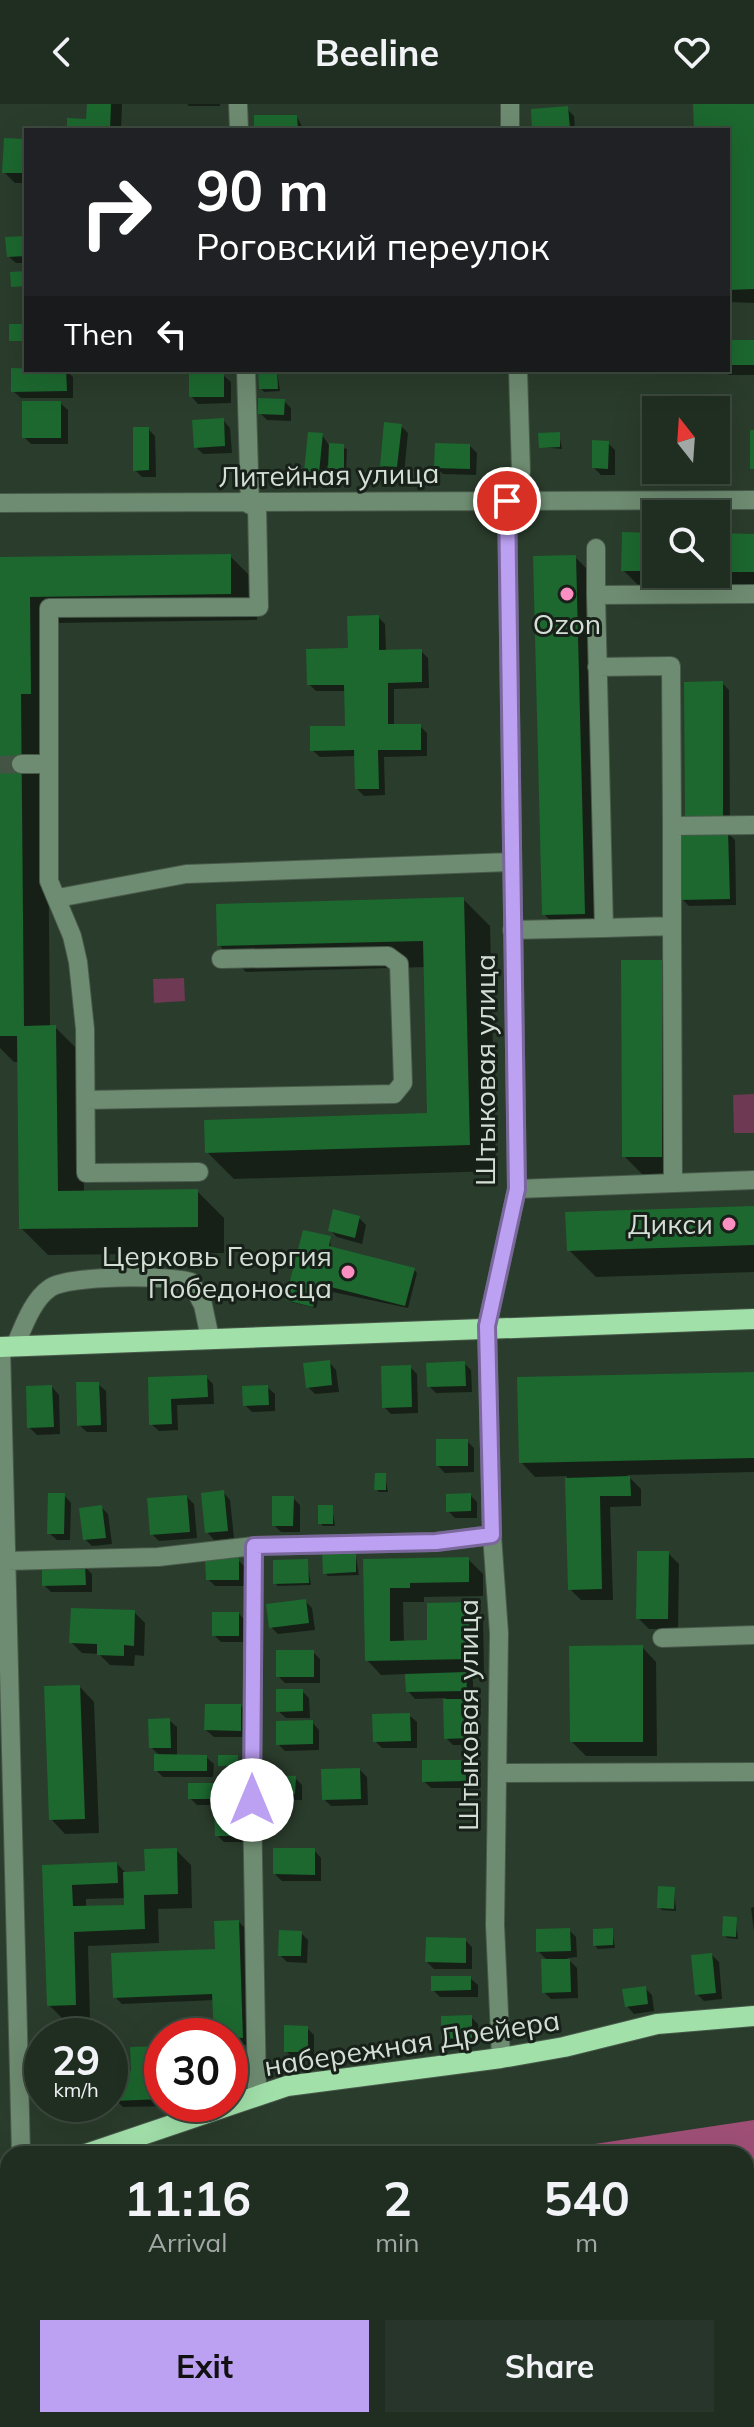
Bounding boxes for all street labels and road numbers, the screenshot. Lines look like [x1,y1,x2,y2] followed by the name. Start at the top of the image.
[218,455,440,494] street label: Литейная улица
[467,954,502,1186] street label: Штыковая улица
[450,1599,485,1831] street label: Штыковая улица
[262,2002,562,2083] street label: набережная Дрейера

